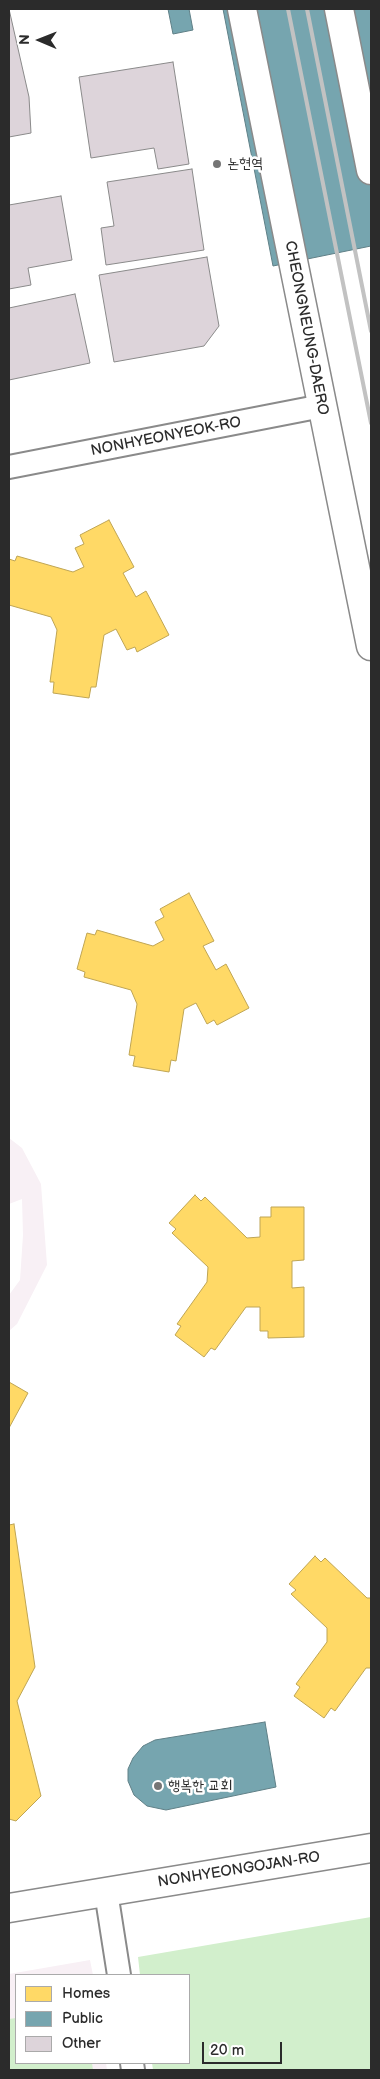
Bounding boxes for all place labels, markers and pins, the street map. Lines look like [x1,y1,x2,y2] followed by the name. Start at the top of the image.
[227,155,263,173] place label: 논현역
[211,158,223,170] marker: 논현역
[168,1777,232,1795] place label: 행복한 교회
[152,1780,164,1792] marker: 행복한 교회

